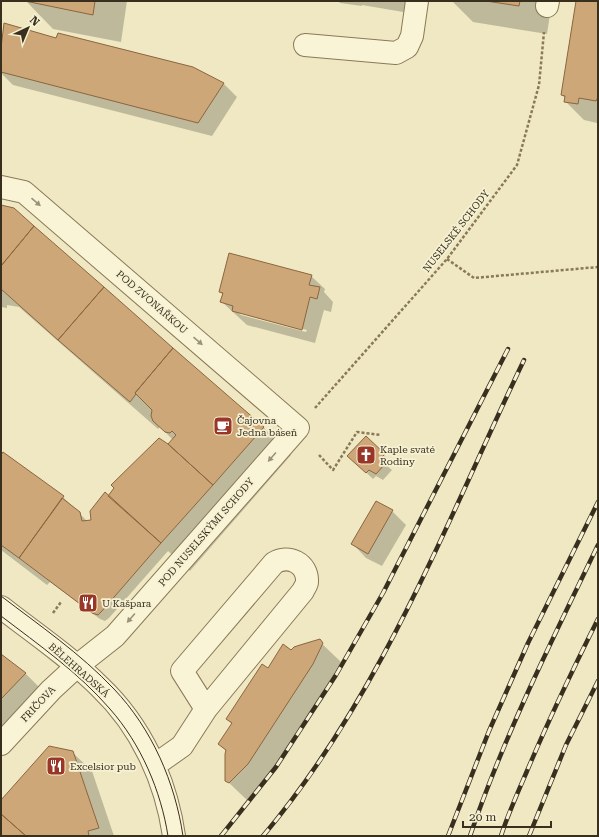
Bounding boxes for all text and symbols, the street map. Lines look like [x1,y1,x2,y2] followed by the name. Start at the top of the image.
[8,8,48,48] north arrow
[27,14,43,29] text: N
[421,188,492,274] street label: NUSELSKÉ SCHODY
[31,197,41,206] one-way arrow
[114,268,190,336] street label: POD ZVONAŘKOU
[193,337,203,346] one-way arrow
[212,415,234,437] cafe icon: Čajovna Jedna báseň
[237,415,298,438] place label: Čajovna Jedna báseň
[355,444,377,466] church icon: Kaple svaté Rodiny
[380,444,435,467] place label: Kaple svaté Rodiny
[267,452,277,462] one-way arrow
[156,476,256,588] street label: POD NUSELSKÝMI SCHODY
[77,592,99,614] restaurant icon: U Kašpara
[102,598,152,609] place label: U Kašpara
[126,613,136,623] one-way arrow
[47,641,111,699] street label: BĚLEHRADSKÁ
[19,684,57,724] street label: FRIČOVA
[45,755,67,777] restaurant icon: Excelsior pub
[70,761,136,772] place label: Excelsior pub
[463,803,551,829] scale bar
[469,810,496,824] text: 20 m

